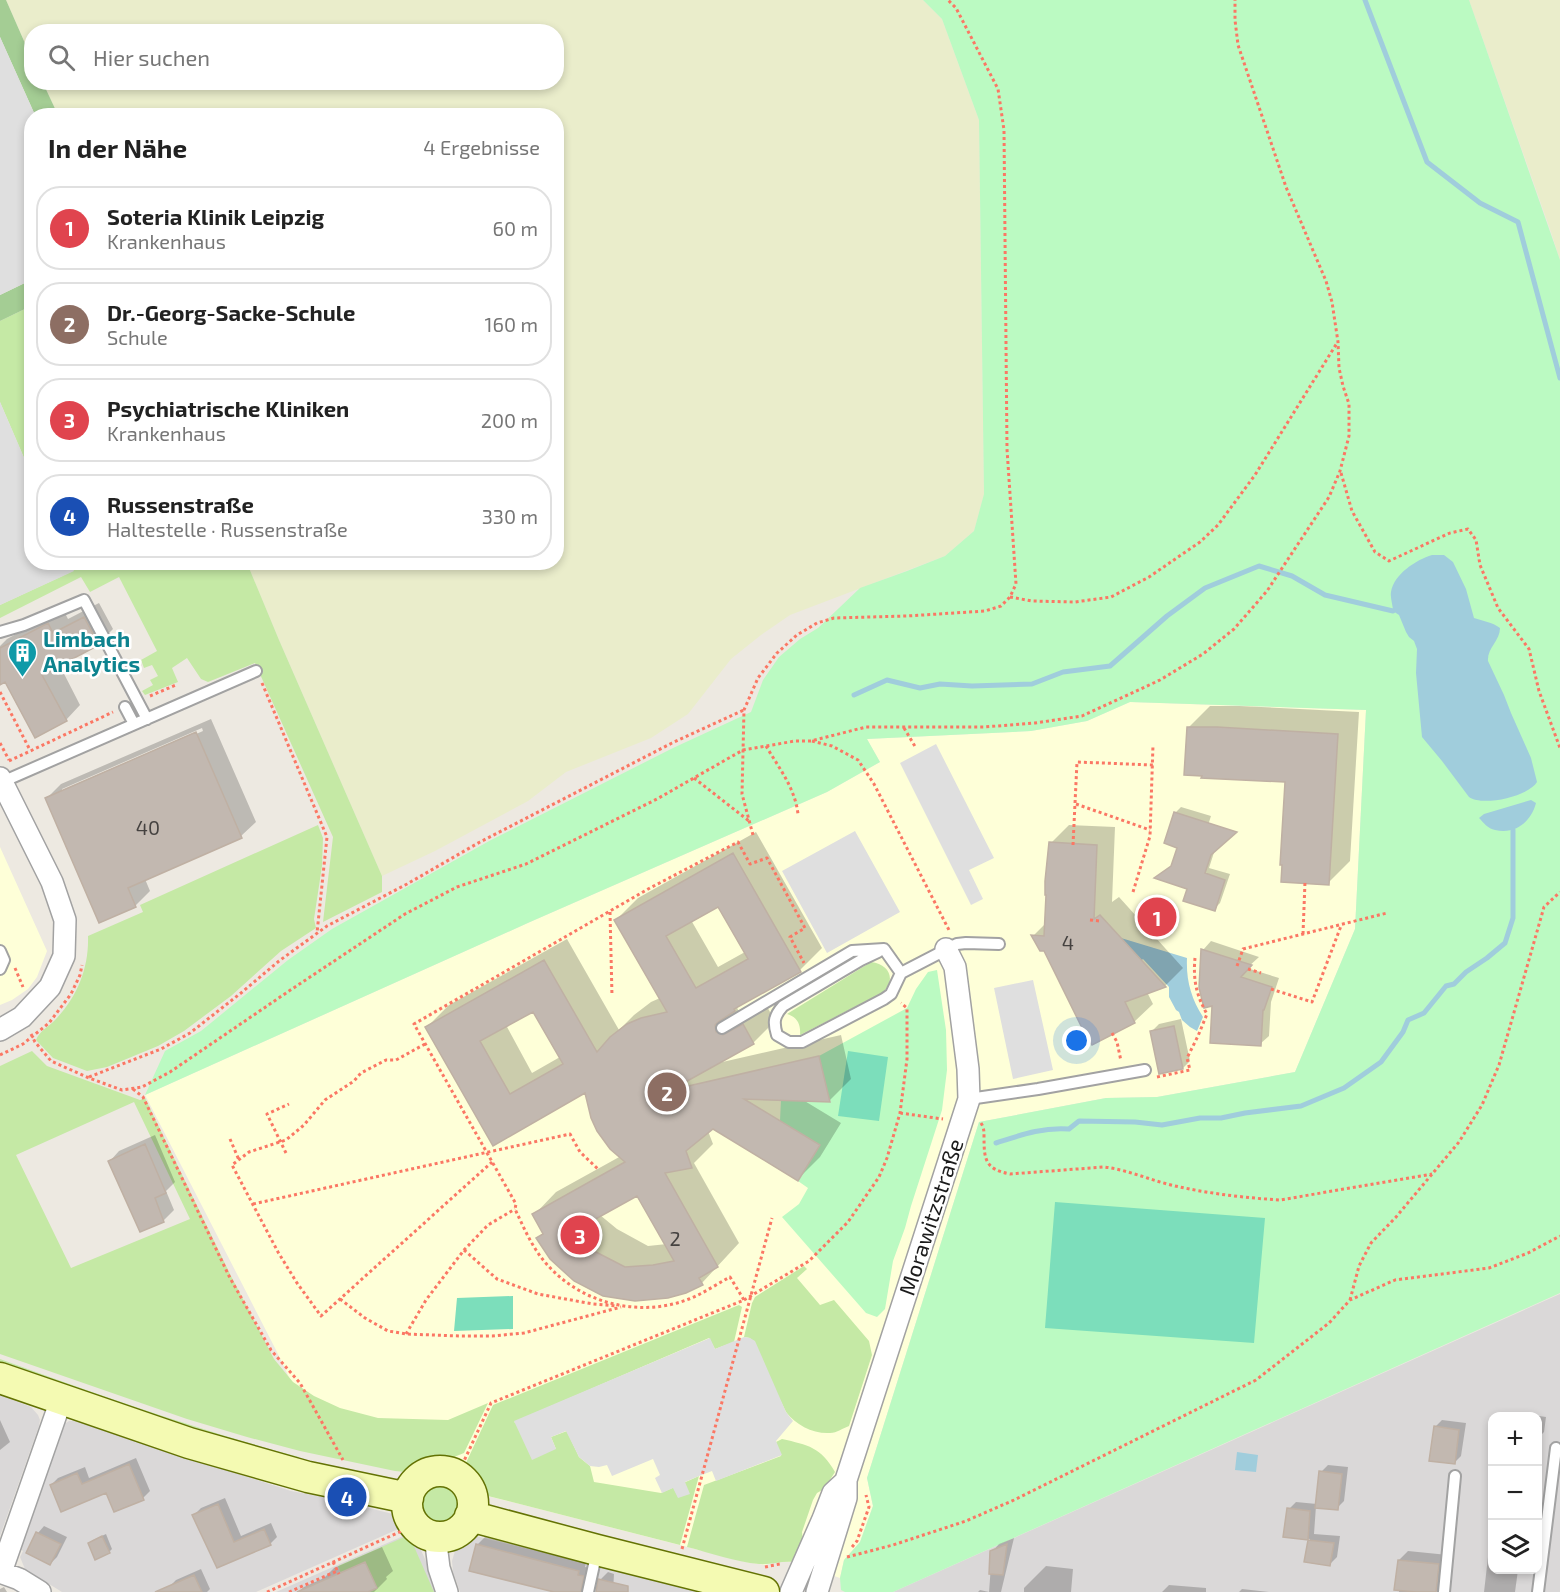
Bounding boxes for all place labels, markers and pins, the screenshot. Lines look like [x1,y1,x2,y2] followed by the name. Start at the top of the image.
[43,625,140,677] place label: Limbach Analytics
[6,636,38,678] building icon: Limbach Analytics
[1138,894,1176,940] pin: 1
[648,1070,686,1114] pin: 2
[560,1212,600,1258] pin: 3
[328,1474,366,1520] pin: 4

